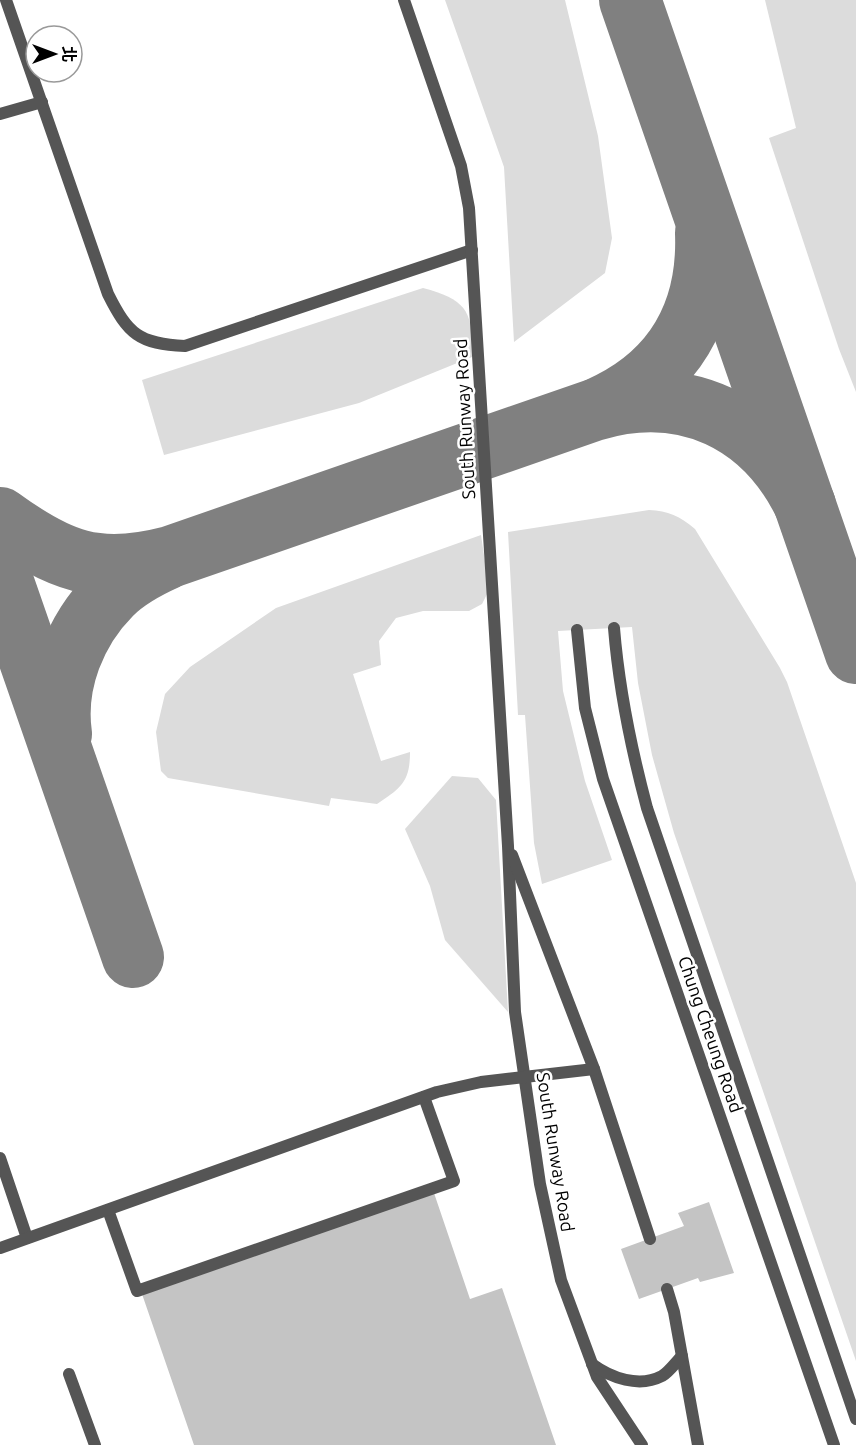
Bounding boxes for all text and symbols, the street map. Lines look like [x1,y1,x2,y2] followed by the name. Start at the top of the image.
[24,24,84,84] north arrow
[60,46,78,62] text: 北
[450,338,478,500] street label: South Runway Road
[675,953,747,1115] street label: Chung Cheung Road
[534,1071,578,1233] street label: South Runway Road

